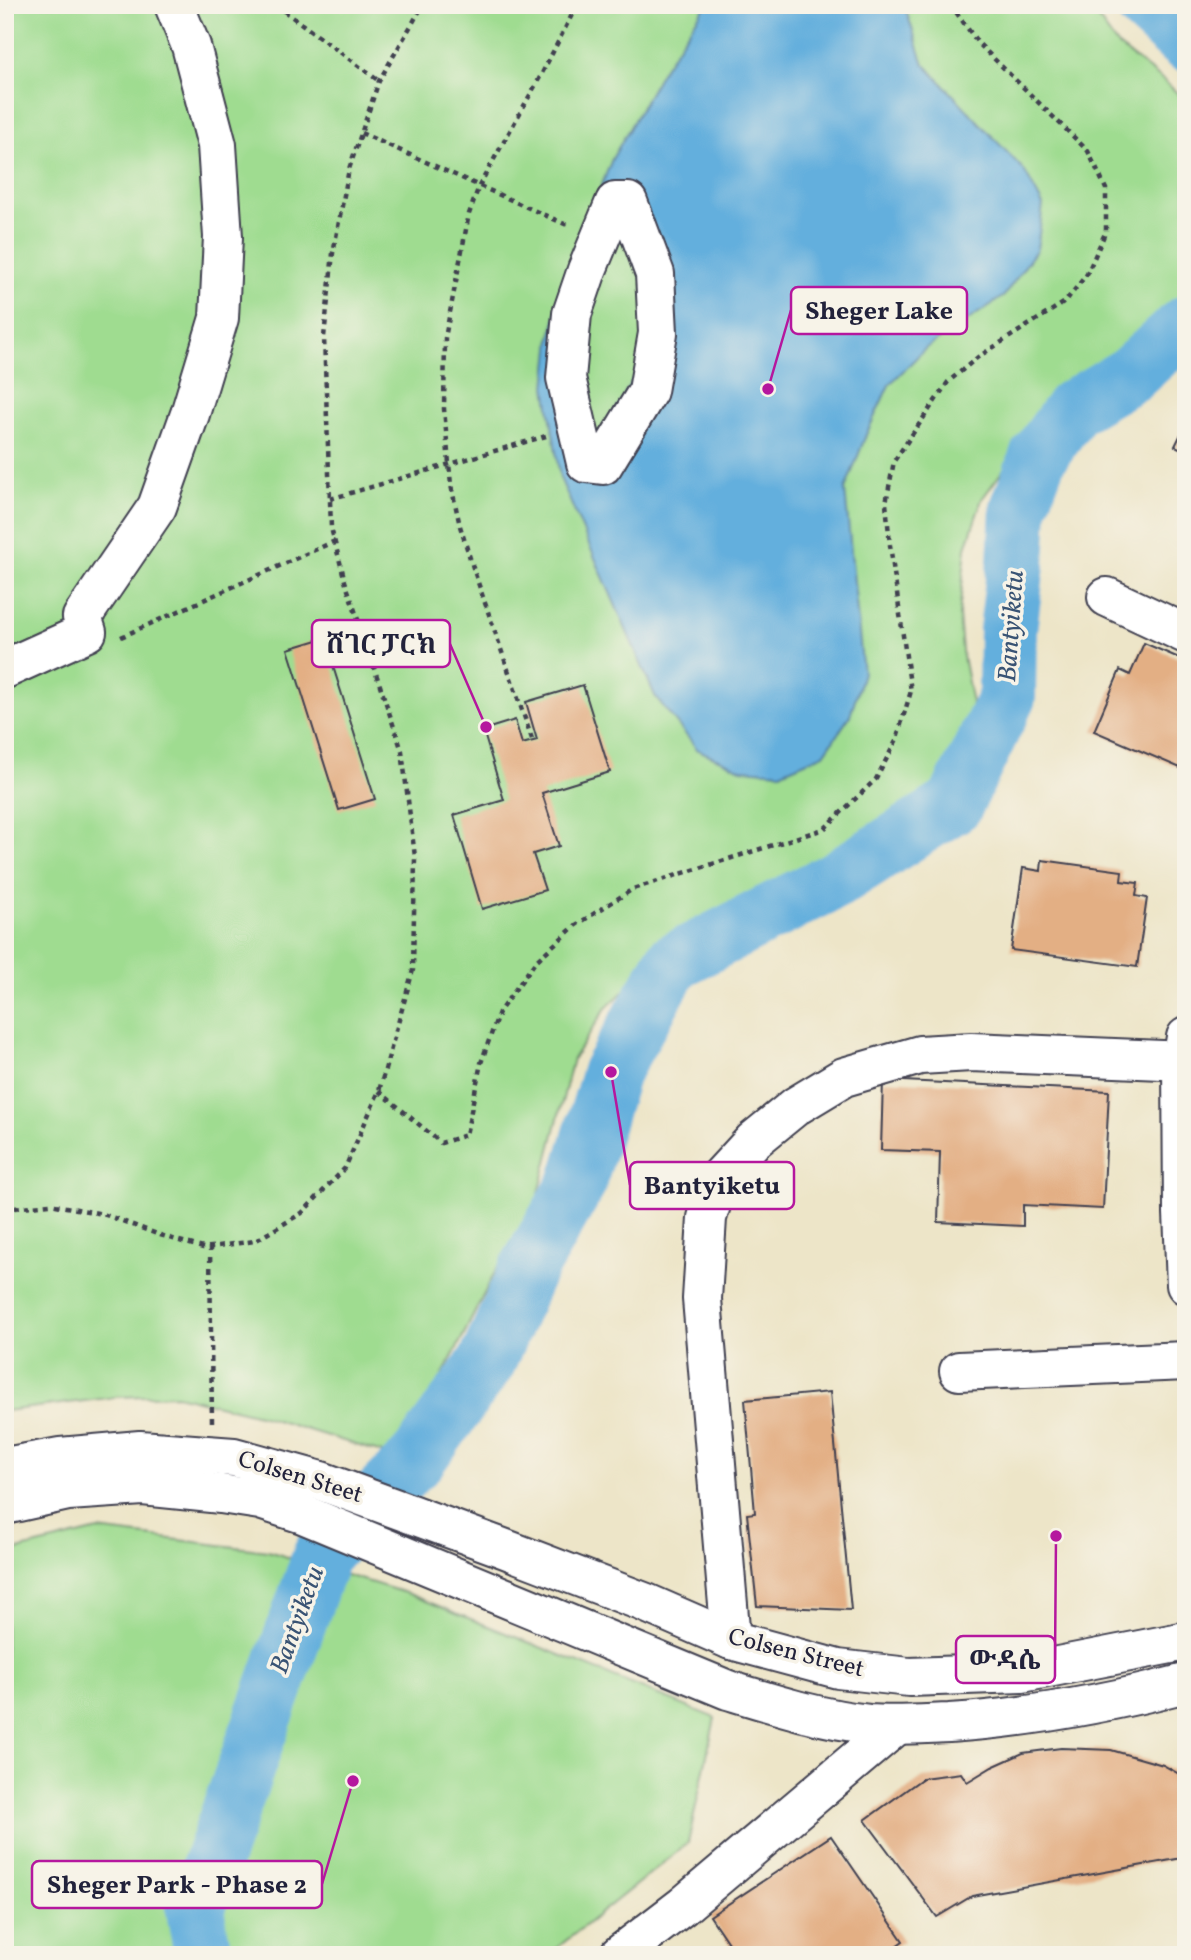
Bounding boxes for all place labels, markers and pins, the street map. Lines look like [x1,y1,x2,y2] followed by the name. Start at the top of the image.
[791,287,967,334] callout: Sheger Lake
[312,620,450,667] callout: ሸገር ፓርክ
[630,1162,794,1209] callout: Bantyiketu
[956,1636,1055,1683] callout: ውዳሴ
[32,1861,322,1908] callout: Sheger Park - Phase 2

